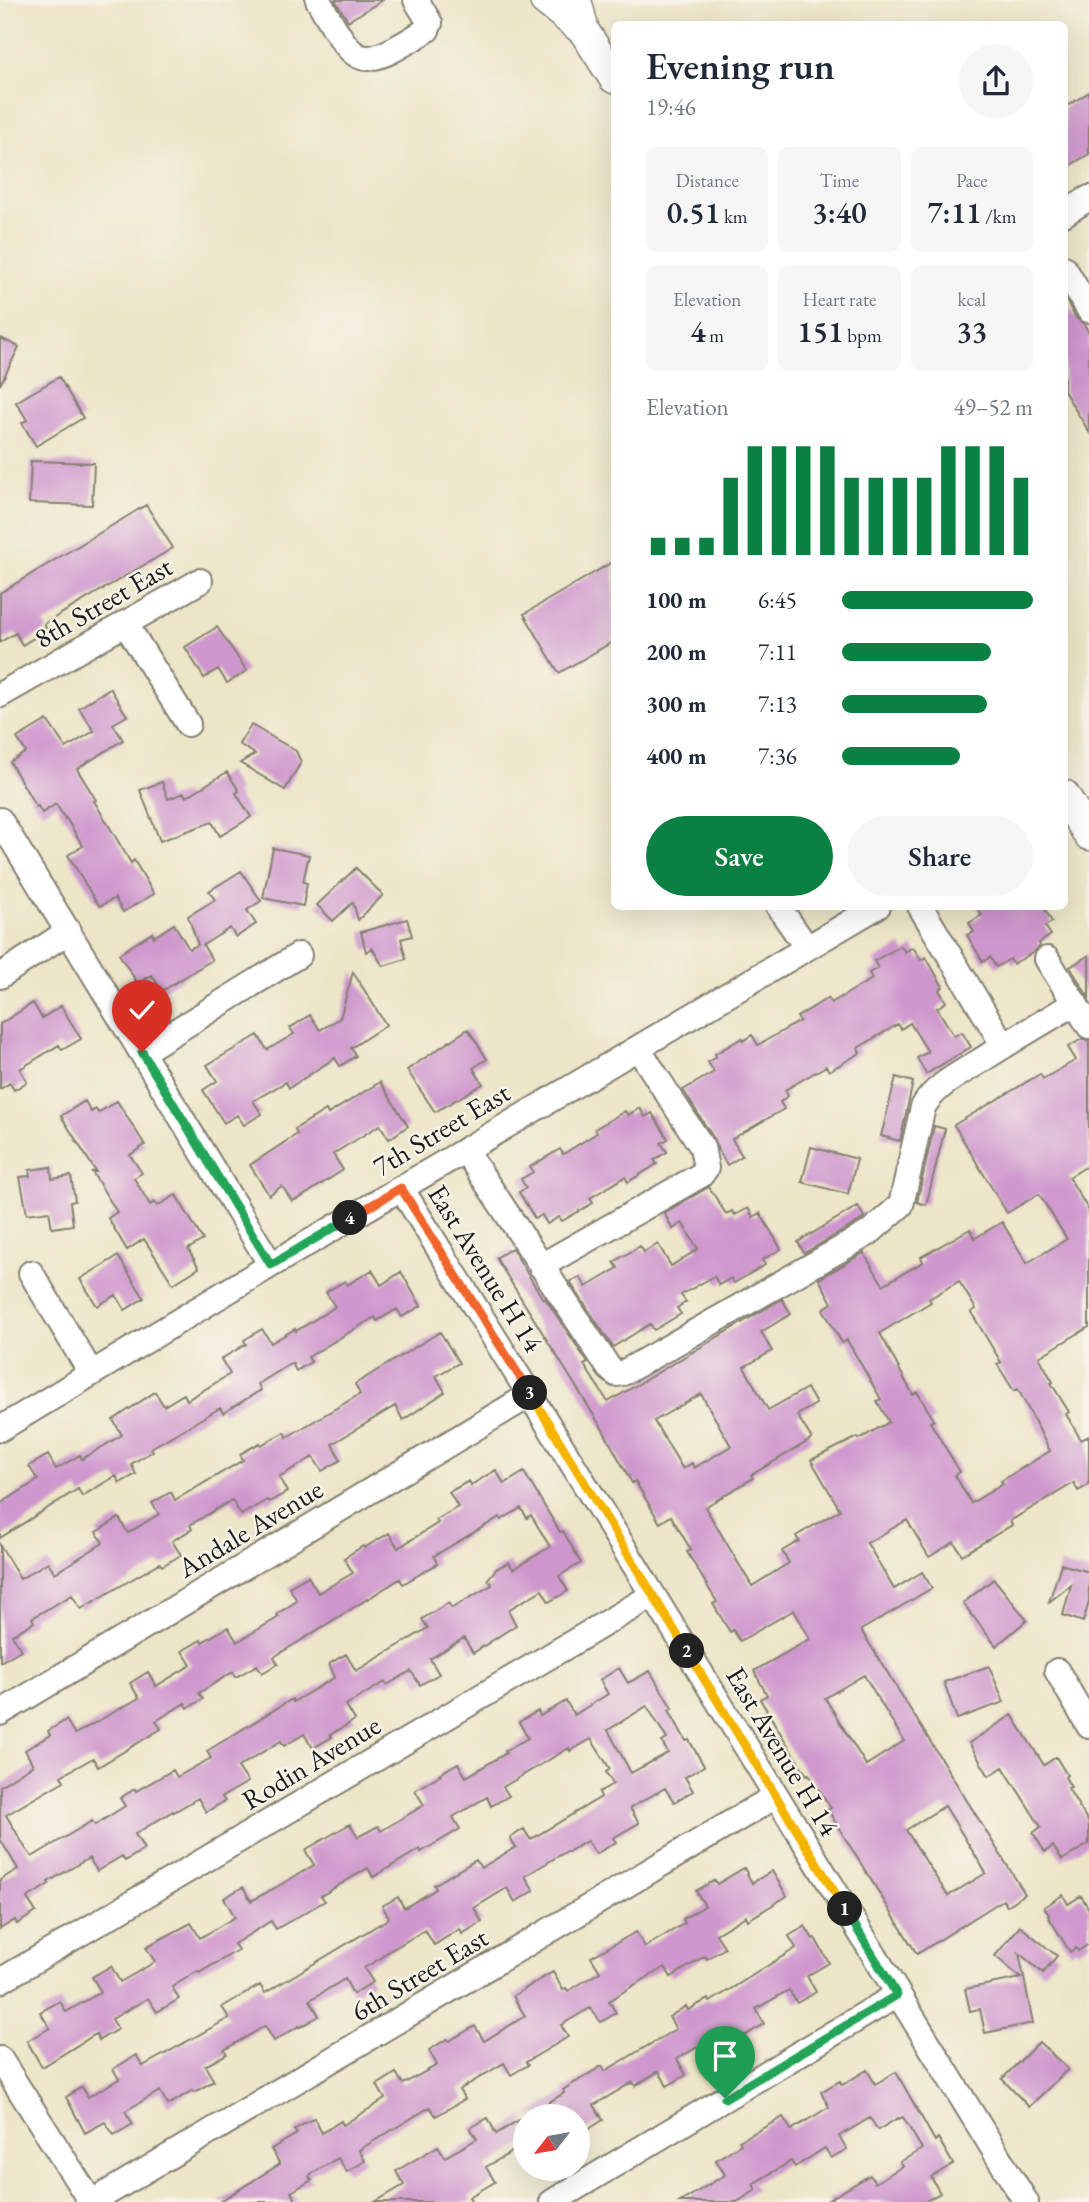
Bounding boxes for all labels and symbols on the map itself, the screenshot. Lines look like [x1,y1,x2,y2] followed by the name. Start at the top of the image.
[28,548,179,656] street label: 8th Street East
[112,980,172,1052] pin
[366,1074,516,1184] street label: 7th Street East
[420,1178,552,1359] street label: East Avenue H 14
[332,1200,368,1236] pin: 4
[512,1376,548,1410] pin: 3
[170,1471,329,1586] street label: Andale Avenue
[670,1634,704,1668] pin: 2
[718,1660,848,1843] street label: East Avenue H 14
[235,1706,387,1818] street label: Rodin Avenue
[828,1892,862,1926] pin: 1
[344,1919,494,2029] street label: 6th Street East
[695,2026,755,2098] pin
[513,2104,590,2180] north arrow

